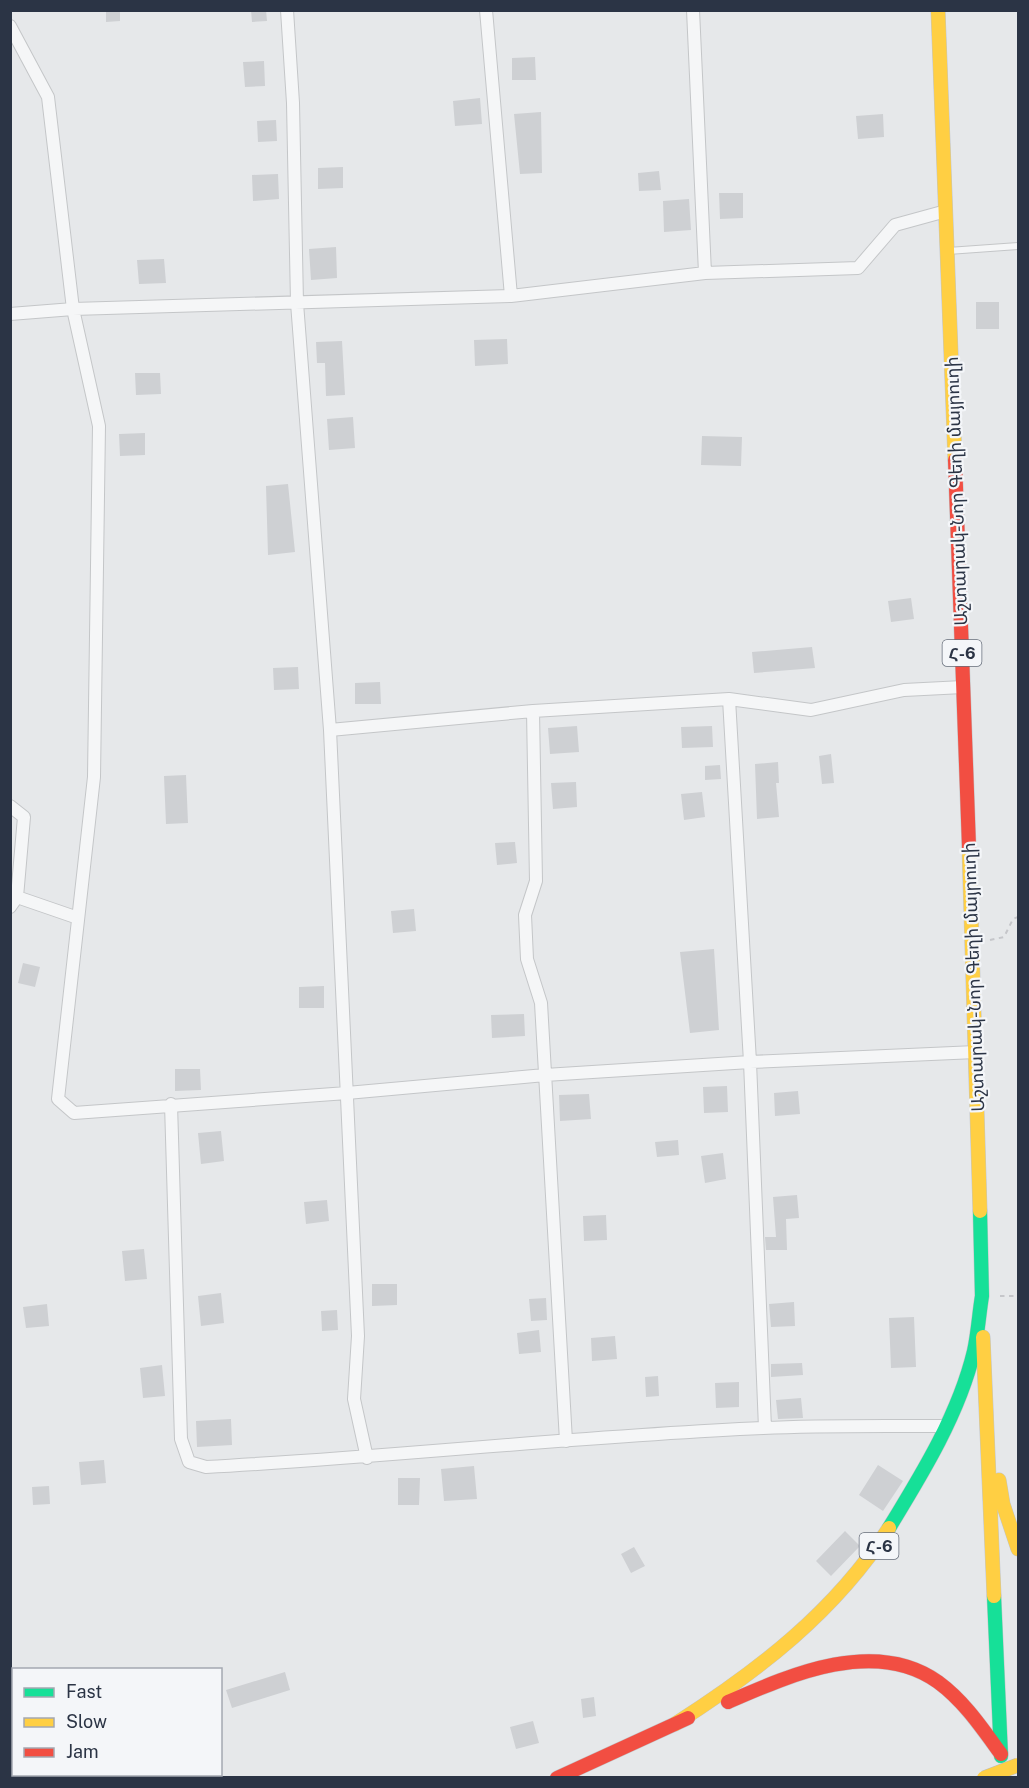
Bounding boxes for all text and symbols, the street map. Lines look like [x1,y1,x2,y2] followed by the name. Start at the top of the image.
[941,356,971,626] street label: Աշտարակ-Նոր Գեղի մայրուղի
[942,640,982,666] road number: Հ-6
[958,842,988,1112] street label: Աշտարակ-Նոր Գեղի մայրուղի
[860,1533,898,1559] road number: Հ-6
[12,1668,222,1776] legend
[66,1681,102,1702] text: Fast
[66,1711,107,1732] text: Slow
[66,1741,99,1762] text: Jam

